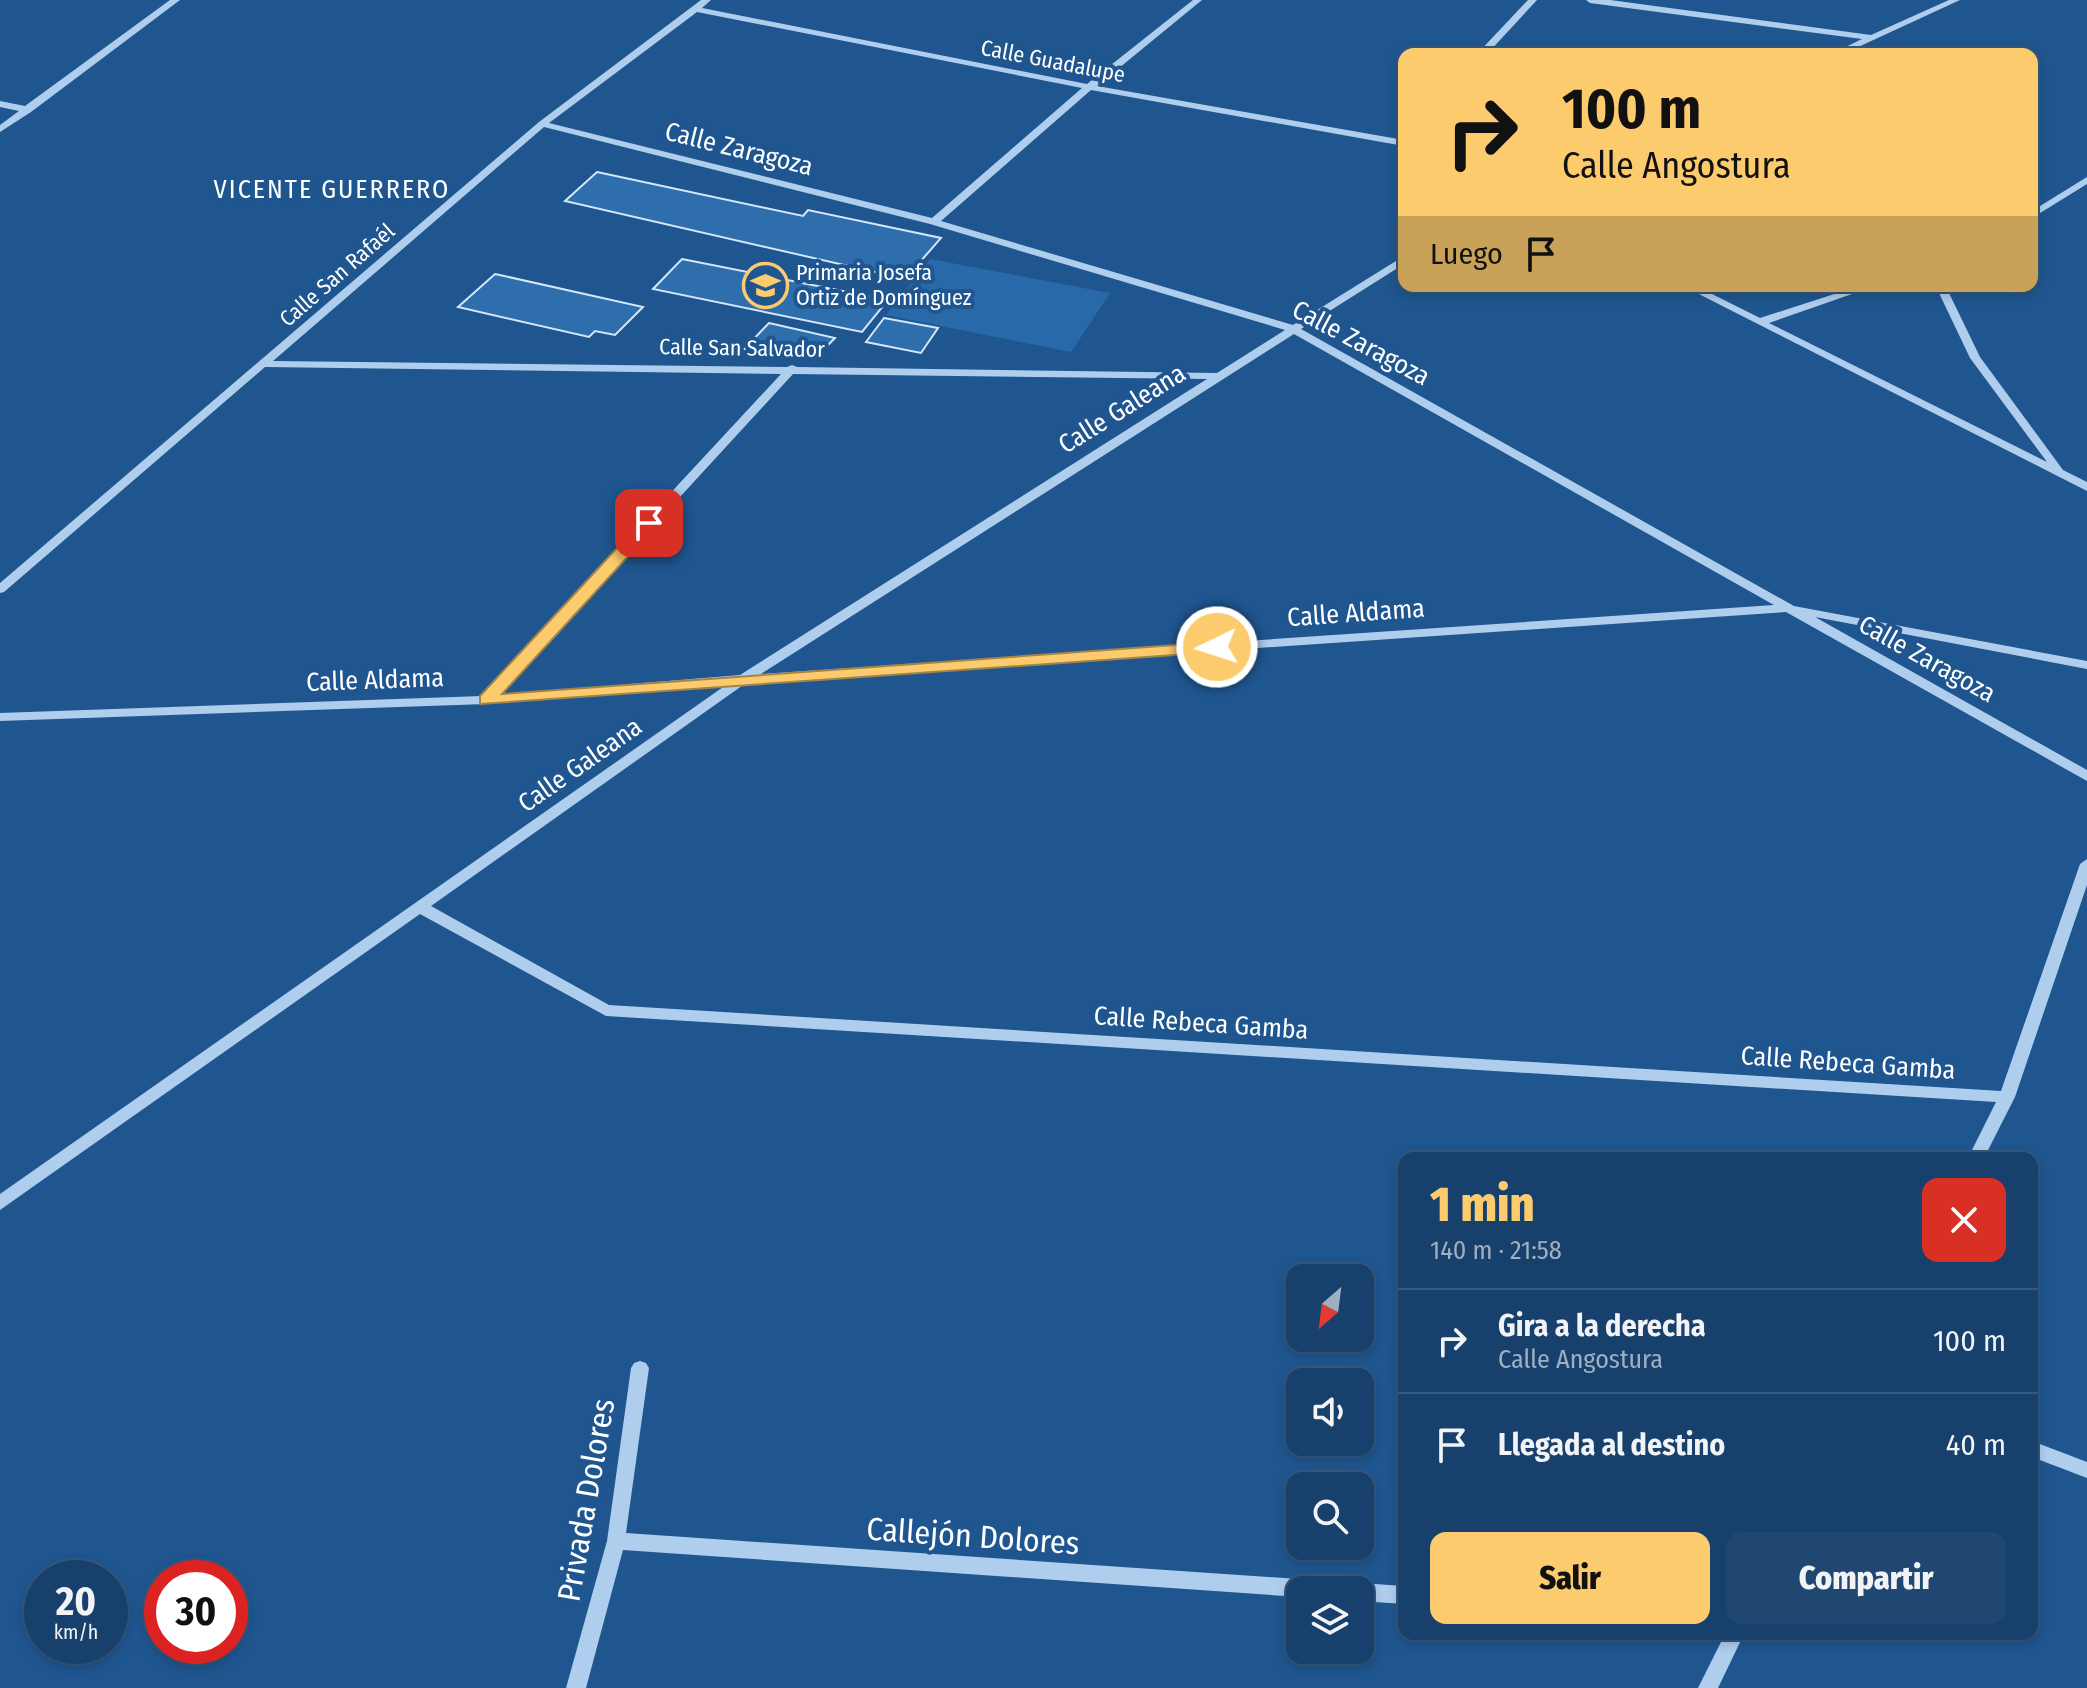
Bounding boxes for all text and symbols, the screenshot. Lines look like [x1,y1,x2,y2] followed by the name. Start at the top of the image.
[979,34,1127,88] street label: Calle Guadalupe
[1562,76,1701,143] text: 100 m
[1430,80,1534,184] icon: right
[662,116,816,182] street label: Calle Zaragoza
[1562,144,1791,188] text: Calle Angostura
[214,174,450,205] district label: VICENTE GUERRERO
[274,218,400,332] street label: Calle San Rafaél
[1519,232,1563,276] icon: arrive
[1430,236,1503,272] text: Luego
[796,259,972,311] place label: Primaria Josefa Ortiz de Domínguez
[741,261,789,309] school or university icon: Primaria Josefa Ortiz de Domínguez
[1287,294,1435,392] street label: Calle Zaragoza
[659,333,825,363] street label: Calle San Salvador
[1053,358,1191,460] street label: Calle Galeana
[615,489,683,557] pin
[627,501,671,545] icon: arrive
[1286,593,1426,633] street label: Calle Aldama
[1175,605,1259,689] position arrow
[1853,609,2001,709] street label: Calle Zaragoza
[306,662,444,698] street label: Calle Aldama
[512,711,648,819] street label: Calle Galeana
[1093,1000,1309,1046] street label: Calle Rebeca Gamba
[1740,1040,1956,1086] street label: Calle Rebeca Gamba
[1430,1176,1534,1234] text: 1 min
[1922,1178,2006,1262] button: close
[1430,1235,1562,1266] text: 140 m · 21:58
[1286,1264,1374,1352] north arrow
[1286,1264,1374,1664] map controls
[1498,1308,1706,1344] text: Gira a la derecha
[1430,1319,1474,1363] icon: right
[1933,1323,2006,1359] text: 100 m
[1498,1344,1663,1375] text: Calle Angostura
[1286,1368,1374,1456] button: sound
[549,1396,623,1604] street label: Privada Dolores
[1430,1423,1474,1467] icon: arrive
[1498,1427,1725,1463] text: Llegada al destino
[1946,1427,2006,1463] text: 40 m
[1286,1472,1374,1560] button: search
[865,1510,1081,1562] street label: Callejón Dolores
[1430,1532,1710,1624] button: Salir
[1726,1532,2006,1624] button: Compartir
[144,1560,248,1664] speed limit sign: 30
[1286,1576,1374,1664] button: layers
[56,1578,96,1626] text: 20
[54,1620,98,1644] text: km/h

